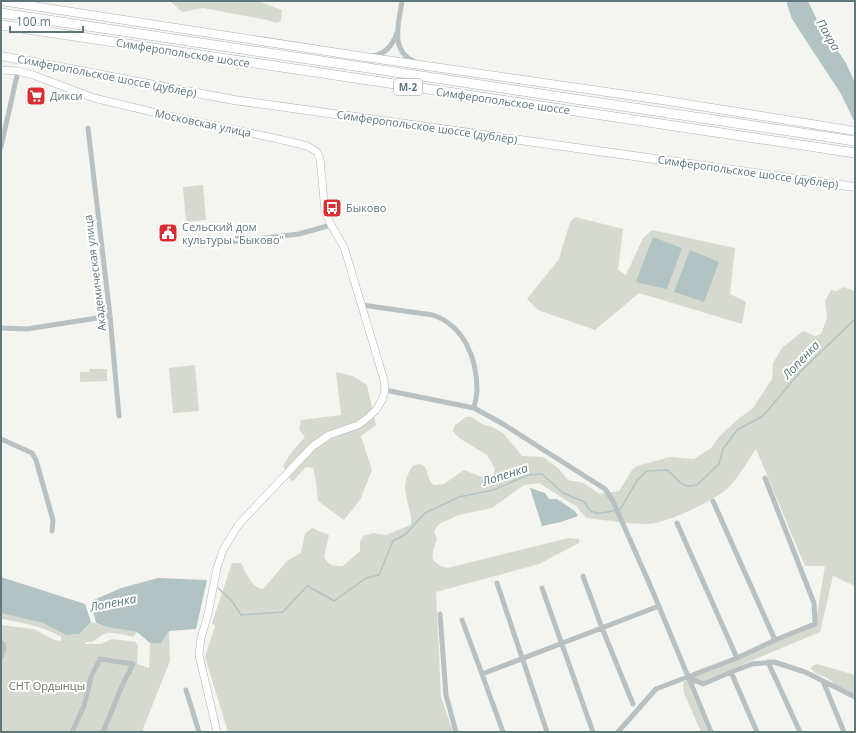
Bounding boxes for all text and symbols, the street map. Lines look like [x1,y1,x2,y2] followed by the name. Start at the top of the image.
[10,8,83,34] scale bar
[16,13,51,30] text: 100 m
[812,16,845,54] water label: Пахра
[115,35,251,70] street label: Симферопольское шоссе
[16,51,198,100] street label: Симферопольское шоссе (дублёр)
[394,79,422,95] road number: М-2
[435,84,571,117] street label: Симферопольское шоссе
[25,85,47,107] supermarket icon: Дикси
[50,88,82,103] place label: Дикси
[154,105,253,140] street label: Московская улица
[336,106,518,147] street label: Симферопольское шоссе (дублёр)
[657,151,839,192] street label: Симферопольское шоссе (дублёр)
[321,197,343,219] bus stop icon: Быково
[346,200,387,215] place label: Быково
[80,214,109,332] street label: Академическая улица
[182,219,284,247] place label: Сельский дом культуры "Быково"
[157,222,179,244] public building icon: Сельский дом культуры "Быково"
[777,337,823,383] water label: Лопенка
[479,459,530,490] water label: Лопенка
[87,590,138,616] water label: Лопенка
[9,678,85,693] park label: СНТ Ордынцы

